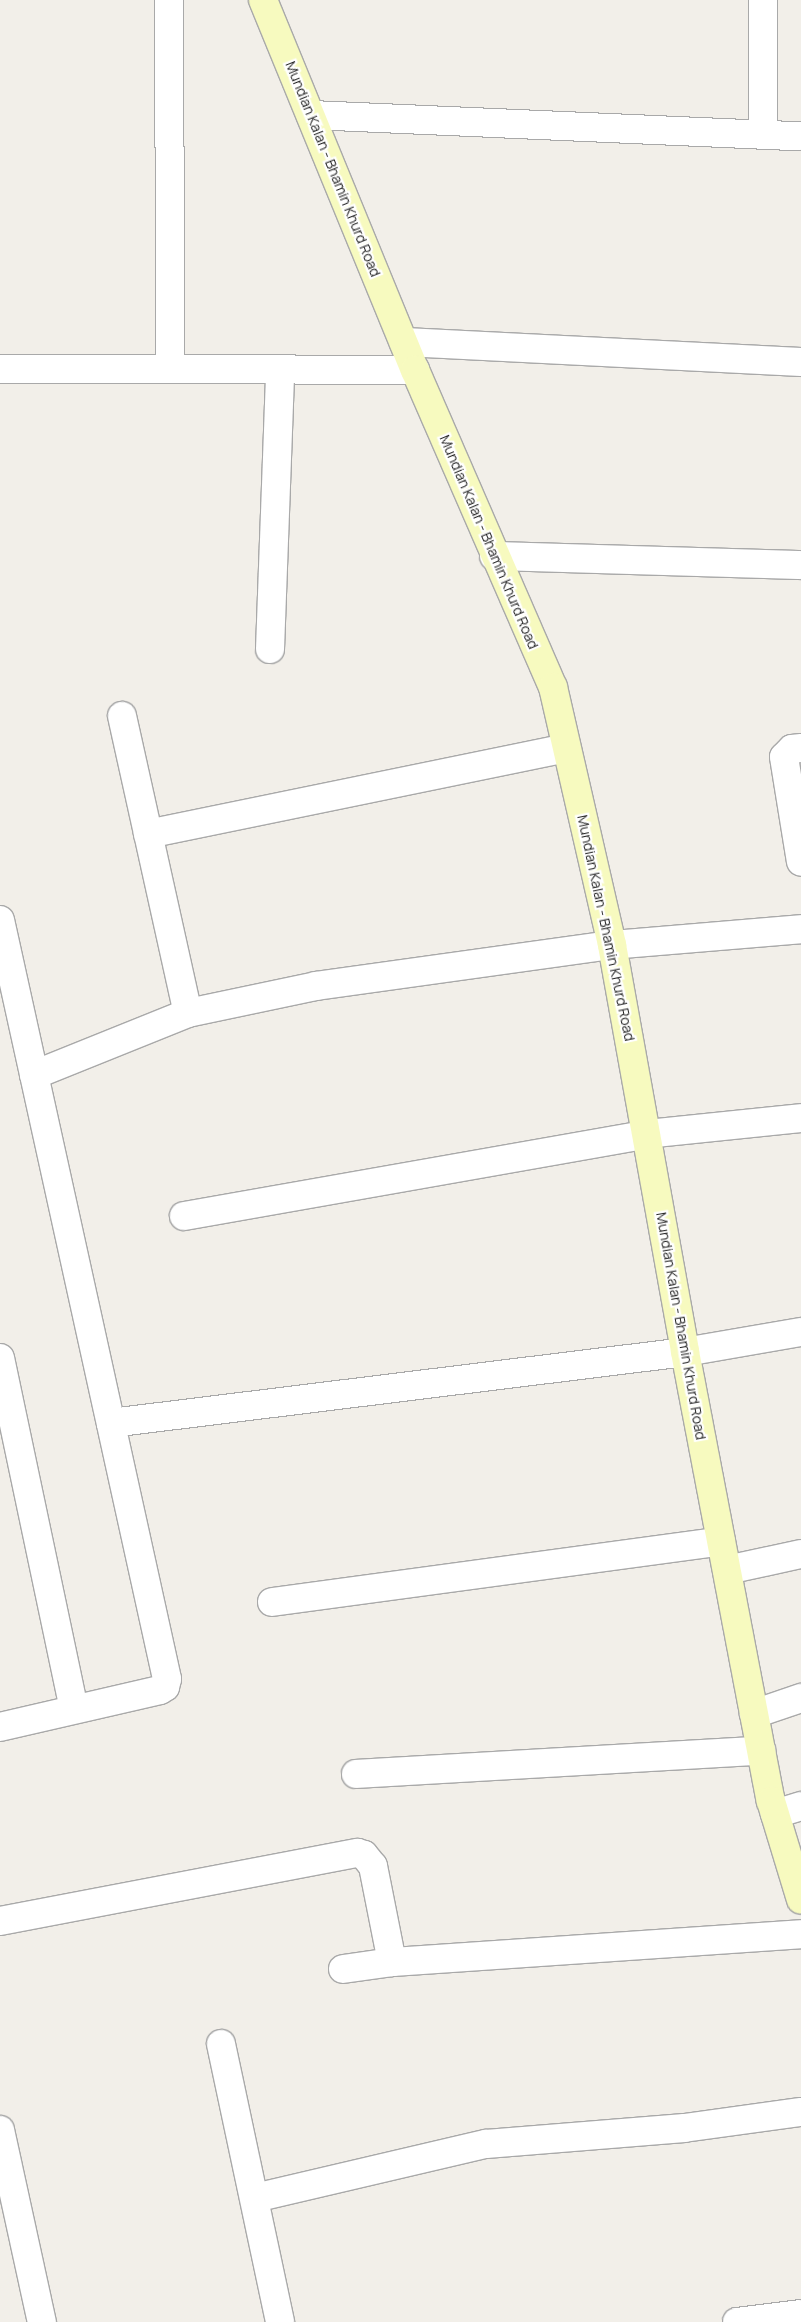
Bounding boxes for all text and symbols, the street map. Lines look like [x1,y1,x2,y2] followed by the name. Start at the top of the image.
[282,59,384,279] street label: Mundian Kalan - Bhamin Khurd Road
[436,432,542,652] street label: Mundian Kalan - Bhamin Khurd Road
[574,813,638,1043] street label: Mundian Kalan - Bhamin Khurd Road
[653,1211,709,1441] street label: Mundian Kalan - Bhamin Khurd Road

